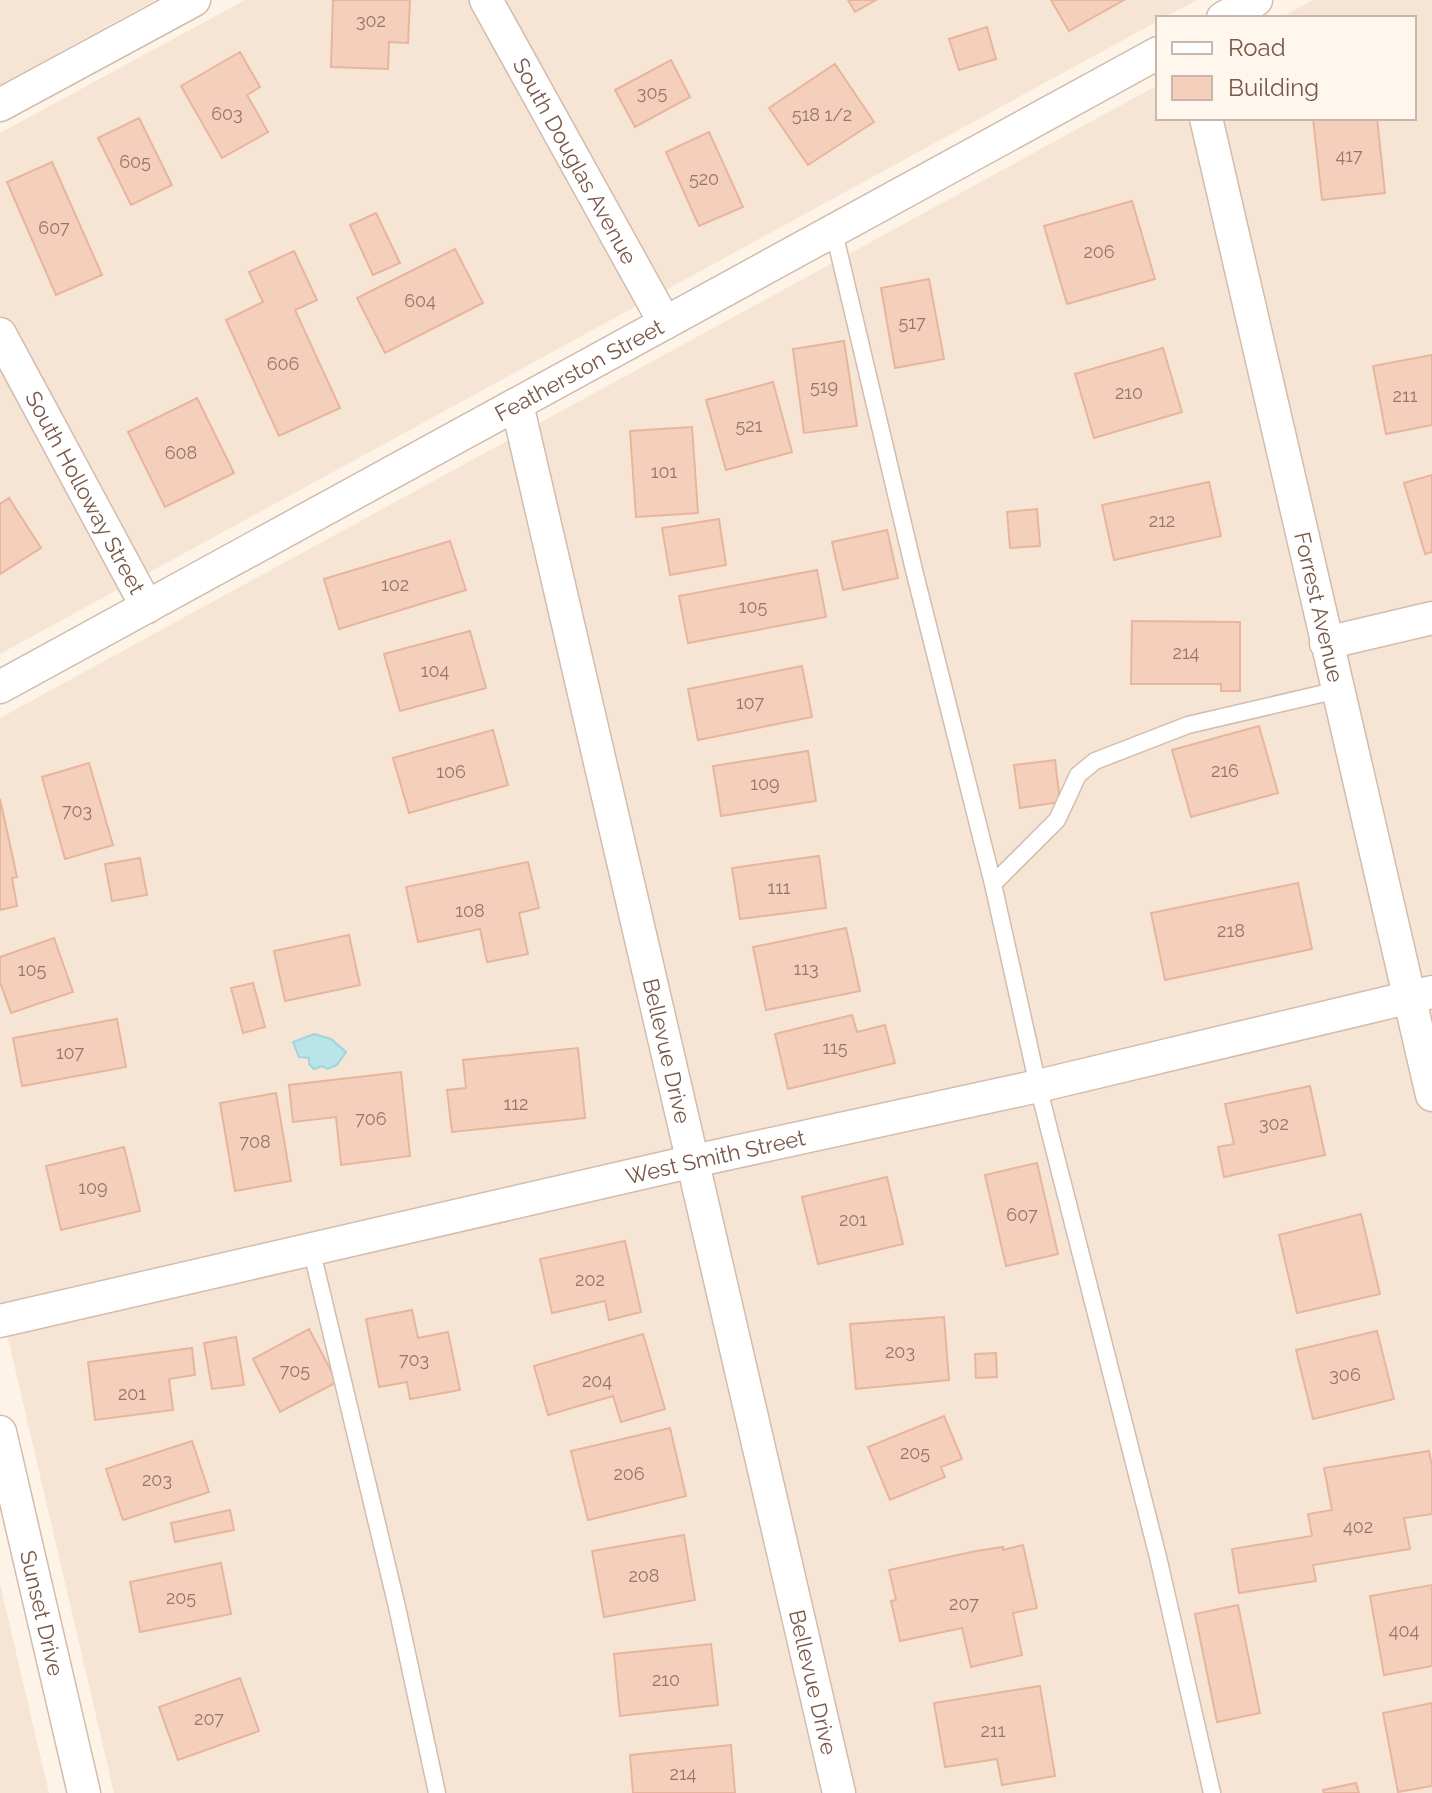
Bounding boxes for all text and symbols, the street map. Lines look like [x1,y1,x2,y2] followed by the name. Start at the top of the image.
[356,10,386,31] house number: 302
[1156,16,1416,120] legend
[1228,33,1286,62] text: Road
[508,53,643,269] street label: South Douglas Avenue
[1228,73,1319,102] text: Building
[637,82,667,103] house number: 305
[211,103,243,124] house number: 603
[792,104,852,125] house number: 518 1/2
[1335,145,1363,166] house number: 417
[119,151,151,172] house number: 605
[689,168,719,189] house number: 520
[38,217,70,238] house number: 607
[1083,241,1115,262] house number: 206
[404,290,436,311] house number: 604
[898,312,926,333] house number: 517
[490,313,668,427] street label: Featherston Street
[267,353,300,374] house number: 606
[810,376,838,397] house number: 519
[1115,382,1143,403] house number: 210
[1393,385,1418,406] house number: 211
[20,387,151,599] street label: South Holloway Street
[736,415,763,436] house number: 521
[165,442,197,463] house number: 608
[651,461,678,482] house number: 101
[1149,510,1175,531] house number: 212
[1289,529,1349,685] street label: Forrest Avenue
[381,574,409,595] house number: 102
[739,596,767,617] house number: 105
[1173,642,1200,663] house number: 214
[421,660,449,681] house number: 104
[736,692,764,713] house number: 107
[1211,760,1239,781] house number: 216
[436,761,466,782] house number: 106
[750,773,780,794] house number: 109
[62,800,92,821] house number: 703
[767,877,791,898] house number: 111
[455,900,485,921] house number: 108
[1217,920,1245,941] house number: 218
[793,958,819,979] house number: 113
[18,959,46,980] house number: 105
[638,976,696,1126] street label: Bellevue Drive
[822,1037,848,1058] house number: 115
[56,1042,84,1063] house number: 107
[504,1093,528,1114] house number: 112
[355,1108,387,1129] house number: 706
[1259,1113,1289,1134] house number: 302
[623,1124,808,1189] street label: West Smith Street
[239,1131,271,1152] house number: 708
[78,1177,108,1198] house number: 109
[1006,1204,1038,1225] house number: 607
[839,1209,867,1230] house number: 201
[575,1269,605,1290] house number: 202
[885,1341,915,1362] house number: 203
[399,1349,429,1370] house number: 703
[280,1360,310,1381] house number: 705
[1329,1364,1361,1385] house number: 306
[582,1370,612,1391] house number: 204
[118,1383,146,1404] house number: 201
[900,1442,930,1463] house number: 205
[613,1463,645,1484] house number: 206
[142,1469,172,1490] house number: 203
[1343,1516,1373,1537] house number: 402
[15,1548,69,1679] street label: Sunset Drive
[628,1565,660,1586] house number: 208
[166,1587,196,1608] house number: 205
[949,1593,979,1614] house number: 207
[784,1607,843,1757] street label: Bellevue Drive
[1389,1620,1420,1641] house number: 404
[652,1669,680,1690] house number: 210
[194,1708,224,1729] house number: 207
[981,1720,1006,1741] house number: 211
[670,1763,697,1784] house number: 214

